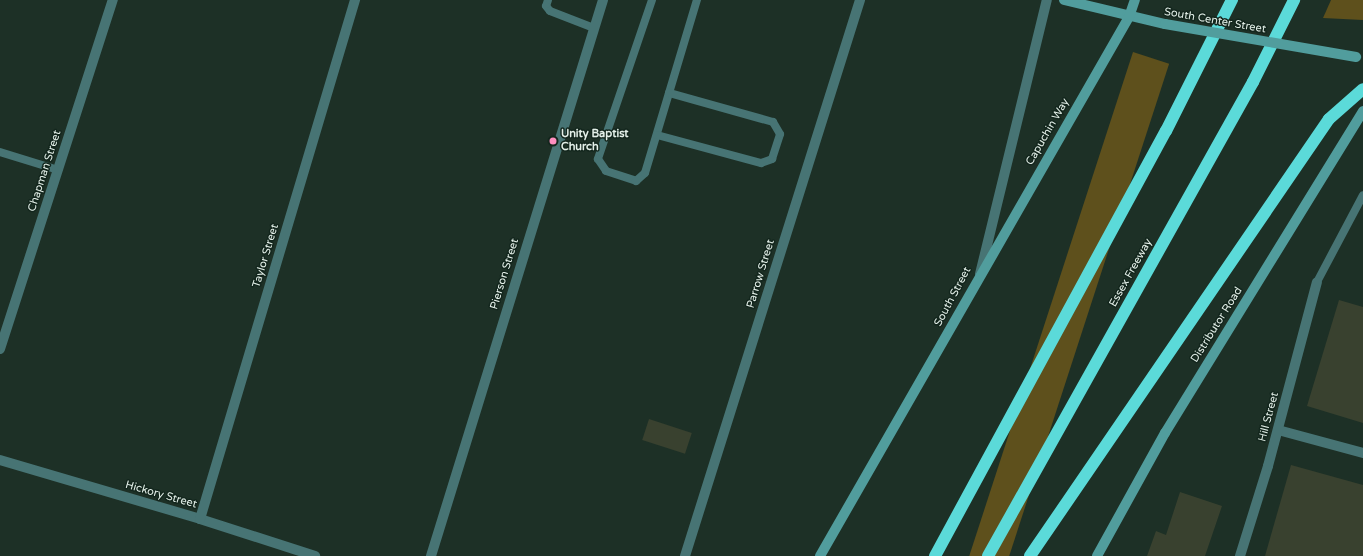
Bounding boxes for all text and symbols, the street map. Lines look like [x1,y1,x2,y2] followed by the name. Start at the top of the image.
[1163,6,1267,36] street label: South Center Street
[1024,96,1072,168] street label: Capuchin Way
[561,128,629,154] place label: Unity Baptist Church
[26,129,64,213] street label: Chapman Street
[548,136,558,146] marker: Unity Baptist Church
[250,223,282,289] street label: Taylor Street
[488,237,522,311] street label: Pierson Street
[1107,237,1155,309] street label: Essex Freeway
[744,238,778,310] street label: Parrow Street
[932,265,974,329] street label: South Street
[1188,285,1246,365] street label: Distributor Road
[1256,391,1282,443] street label: Hill Street
[124,478,198,512] street label: Hickory Street

